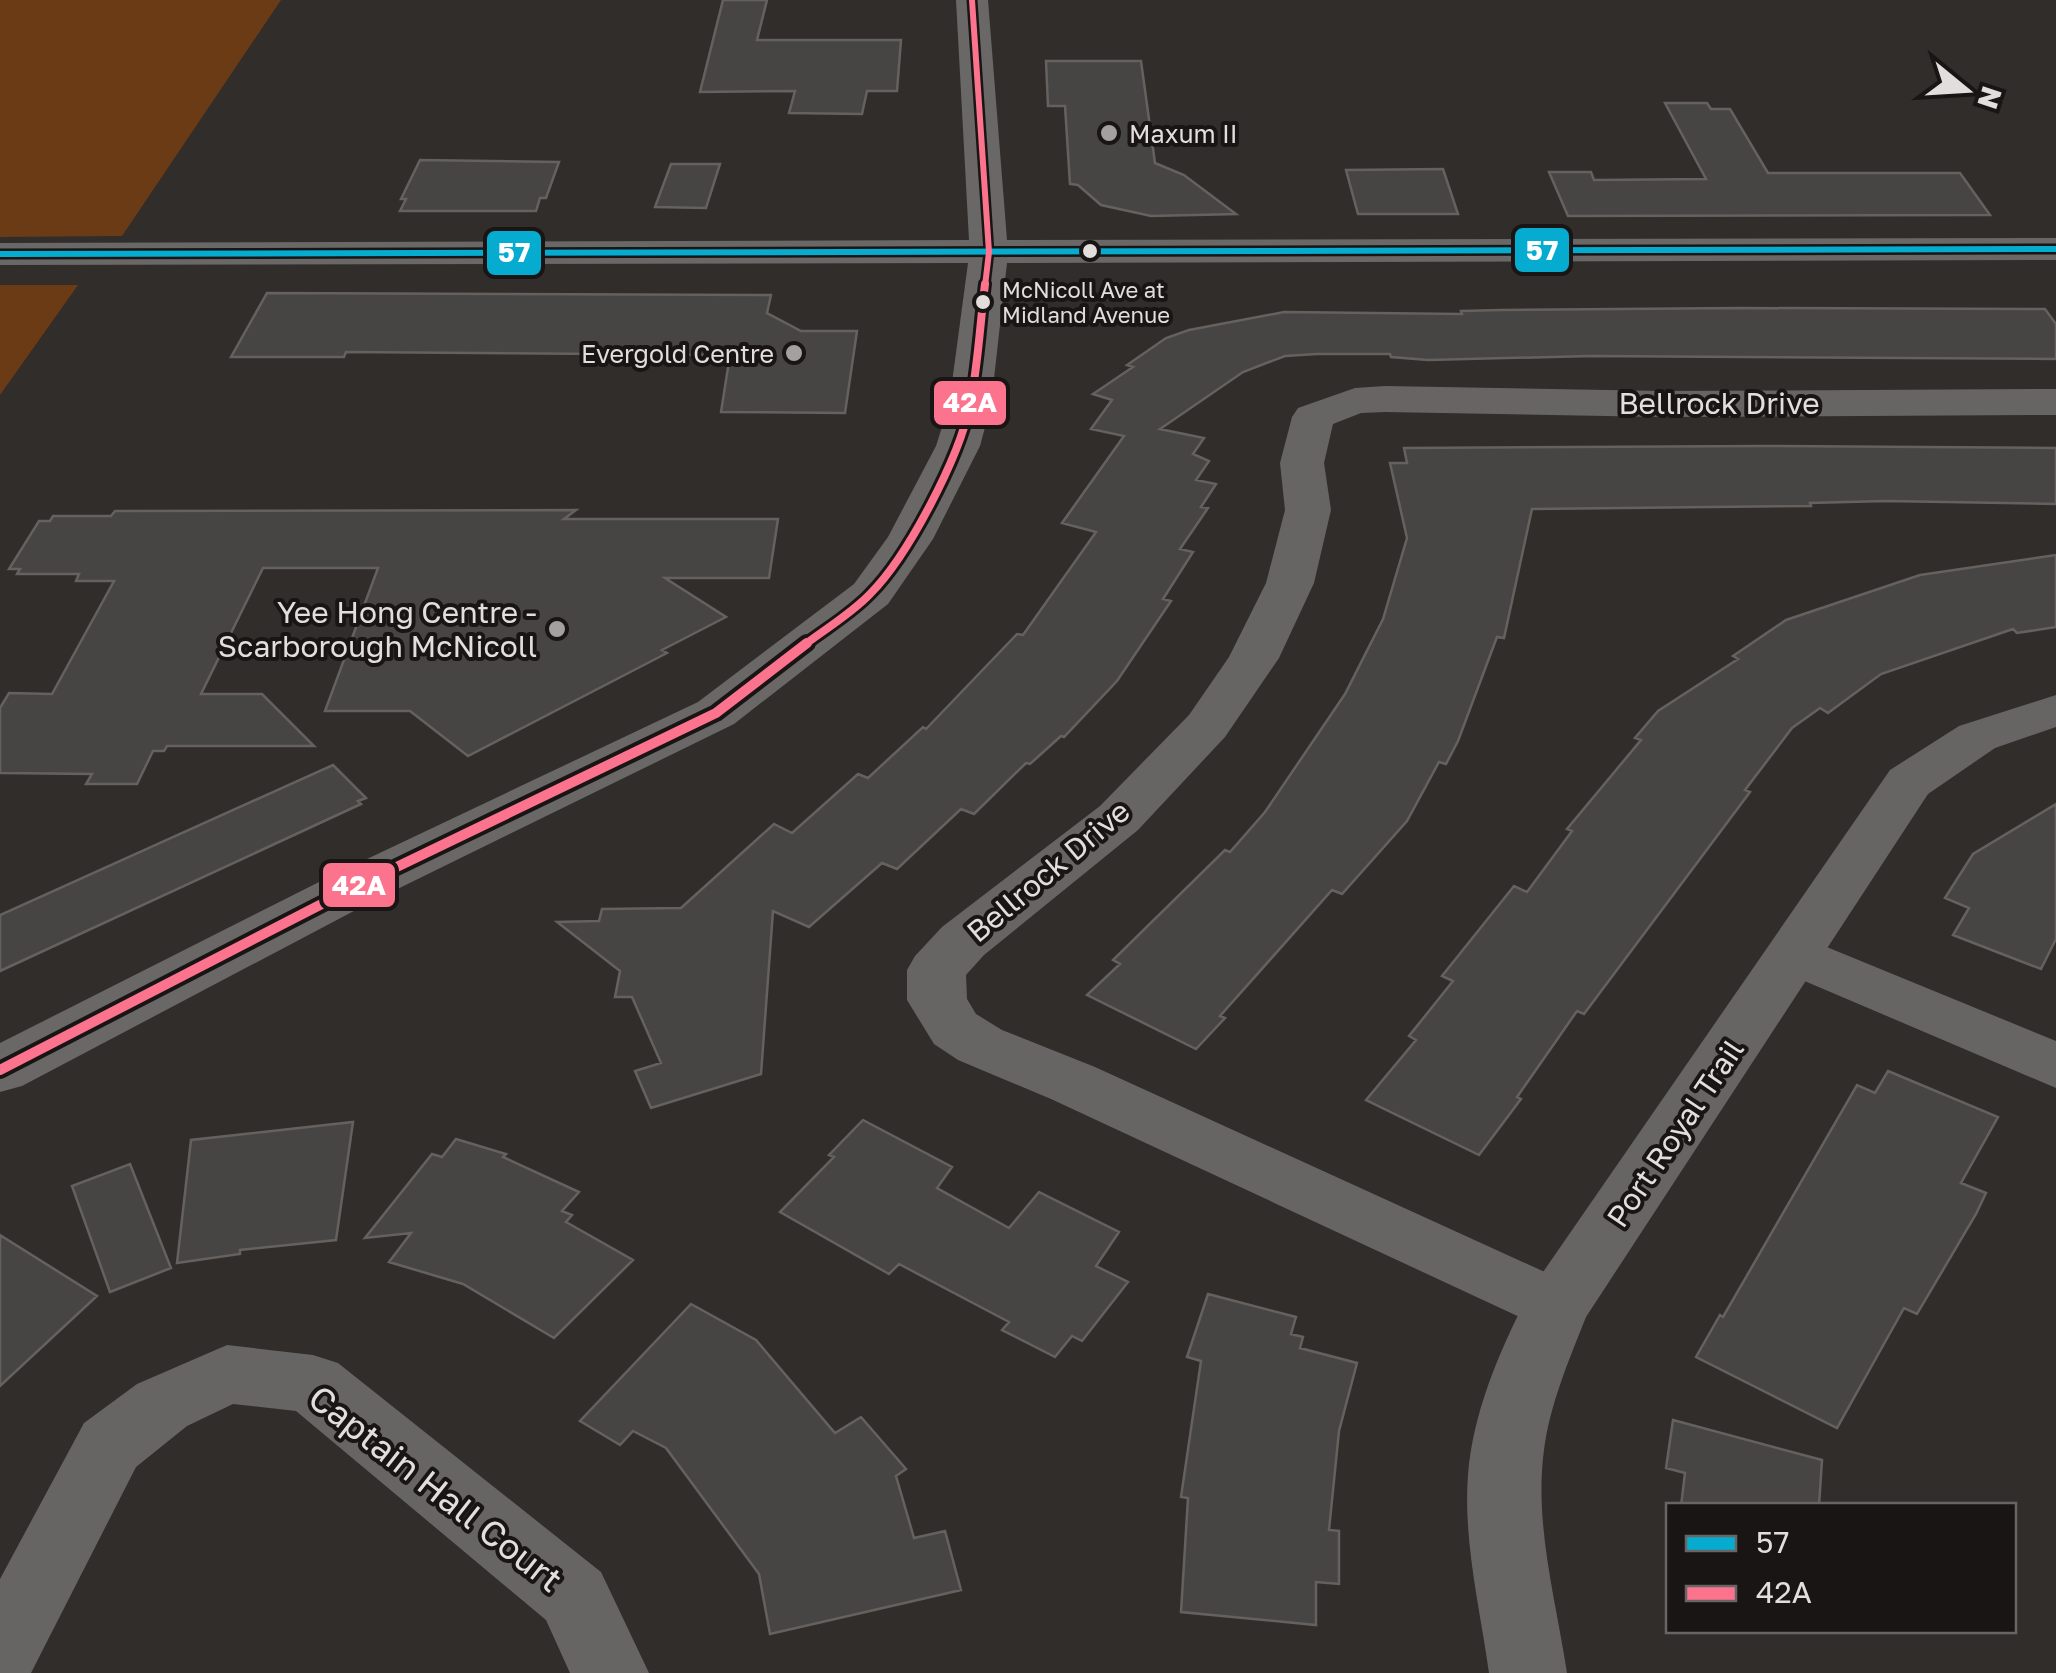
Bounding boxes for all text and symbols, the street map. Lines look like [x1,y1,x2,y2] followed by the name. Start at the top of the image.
[1916,40,2016,140] north arrow
[1971,83,2009,113] text: N
[1129,118,1238,149] place label: Maxum II
[1098,122,1120,144] marker: Maxum II
[1513,226,1571,274] line badge: 57
[485,229,543,277] line badge: 57
[1526,233,1558,266] text: 57
[498,235,530,268] text: 57
[1080,241,1100,261] unlabelled marker
[1002,276,1170,328] place label: McNicoll Ave at Midland Avenue
[973,292,993,312] marker: McNicoll Ave at Midland Avenue
[581,338,774,369] place label: Evergold Centre
[783,342,805,364] marker: Evergold Centre
[932,379,1008,427] line badge: 42A
[943,385,997,418] text: 42A
[1618,385,1820,421] street label: Bellrock Drive
[218,594,537,664] place label: Yee Hong Centre - Scarborough McNicoll
[546,618,568,640] marker: Yee Hong Centre - Scarborough McNicoll
[959,793,1137,949] street label: Bellrock Drive
[321,861,397,909] line badge: 42A
[332,868,386,901] text: 42A
[1599,1032,1751,1234] street label: Port Royal Trail
[301,1376,571,1600] street label: Captain Hall Court
[1666,1503,2016,1633] legend
[1756,1524,1789,1560] text: 57
[1756,1574,1812,1610] text: 42A

